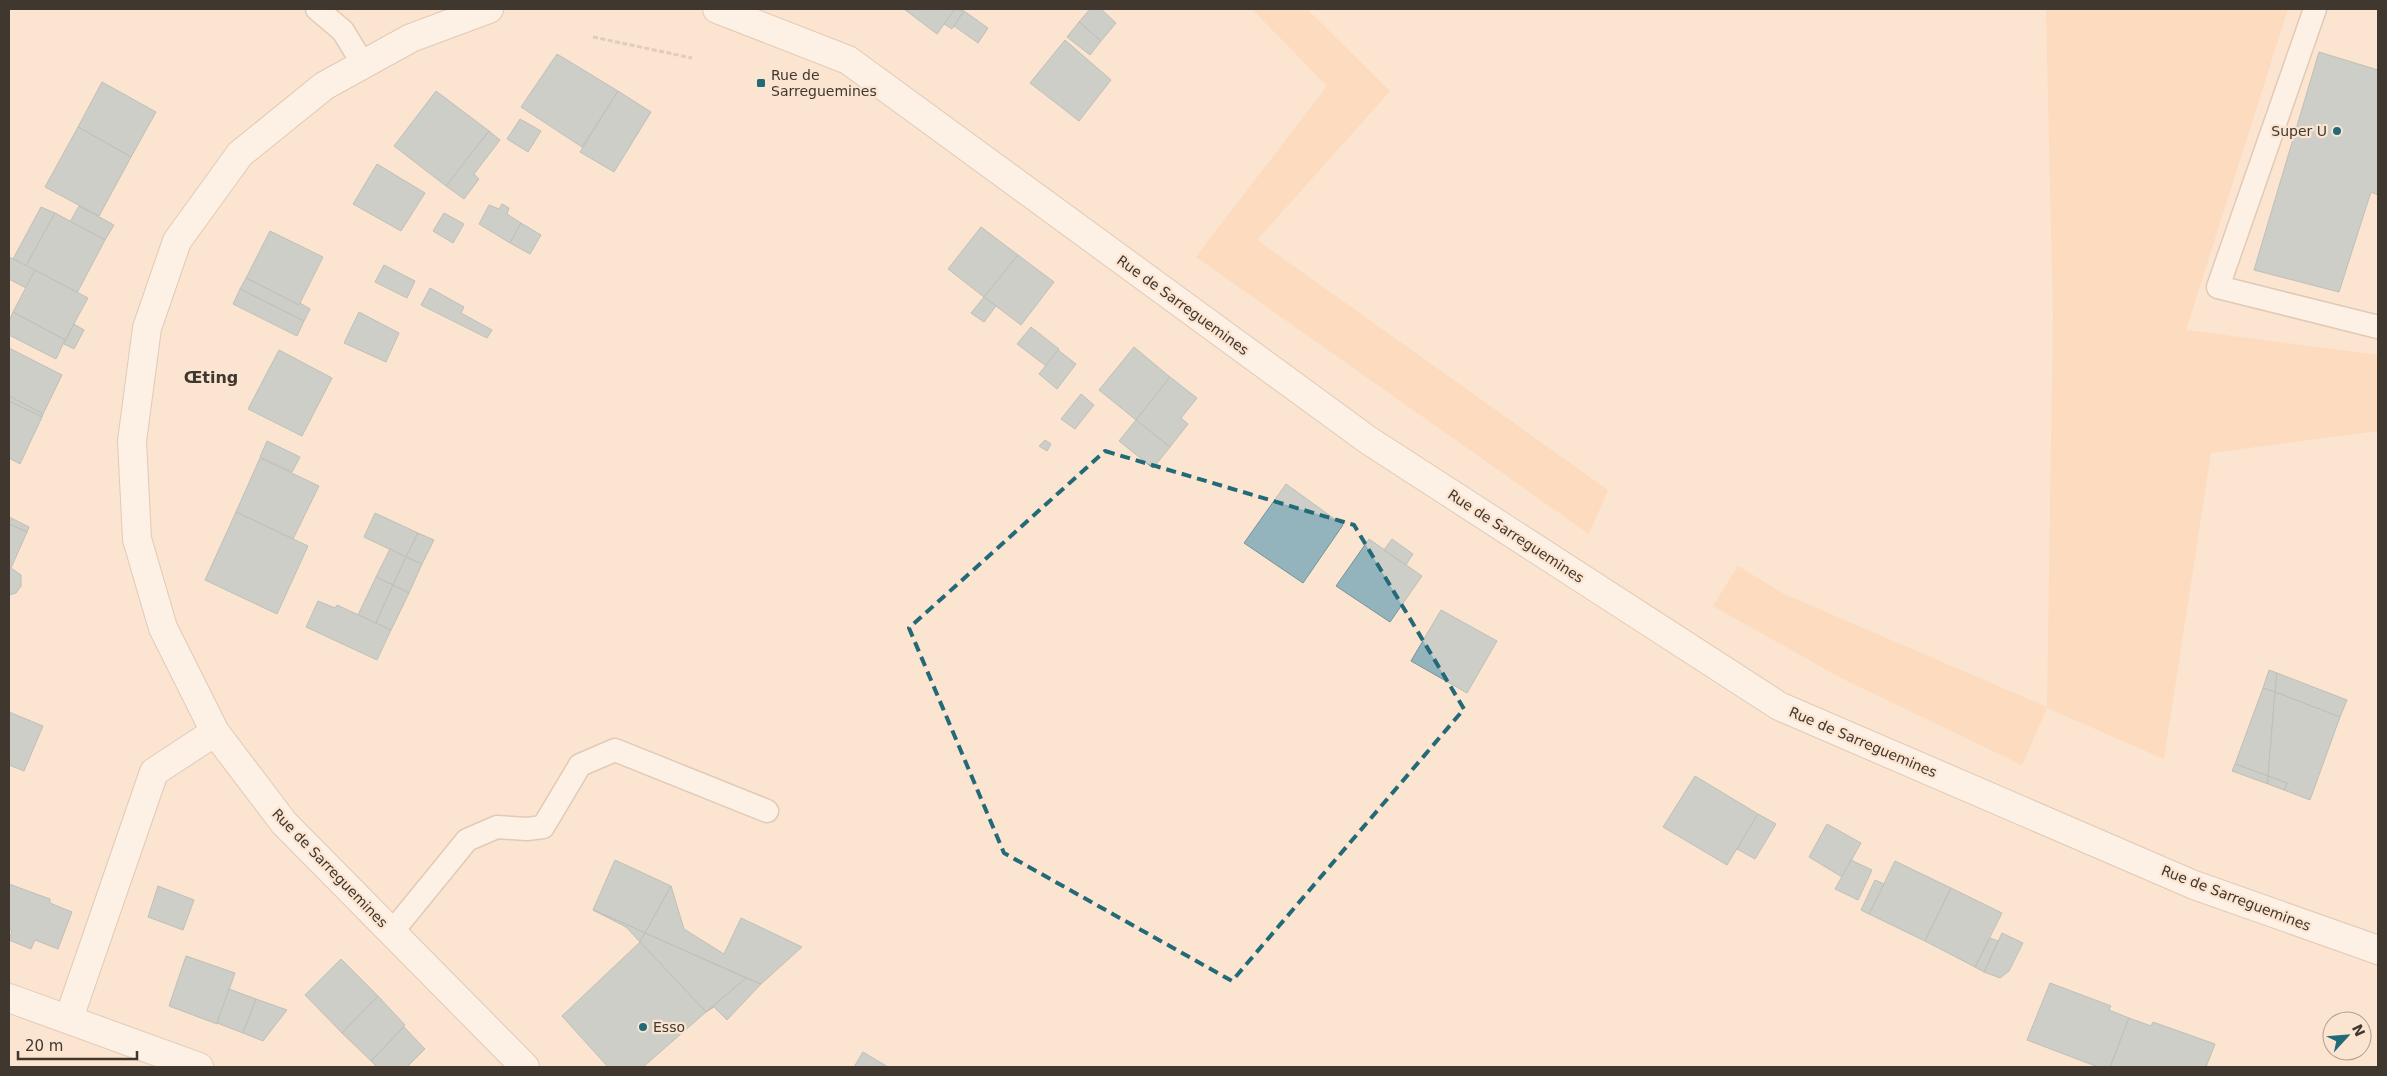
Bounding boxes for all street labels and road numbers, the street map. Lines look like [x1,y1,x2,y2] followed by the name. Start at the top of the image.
[1114,252,1252,358] street label: Rue de Sarreguemines
[1445,486,1587,586] street label: Rue de Sarreguemines
[1787,704,1939,780] street label: Rue de Sarreguemines
[269,805,391,931] street label: Rue de Sarreguemines
[2159,862,2313,934] street label: Rue de Sarreguemines

